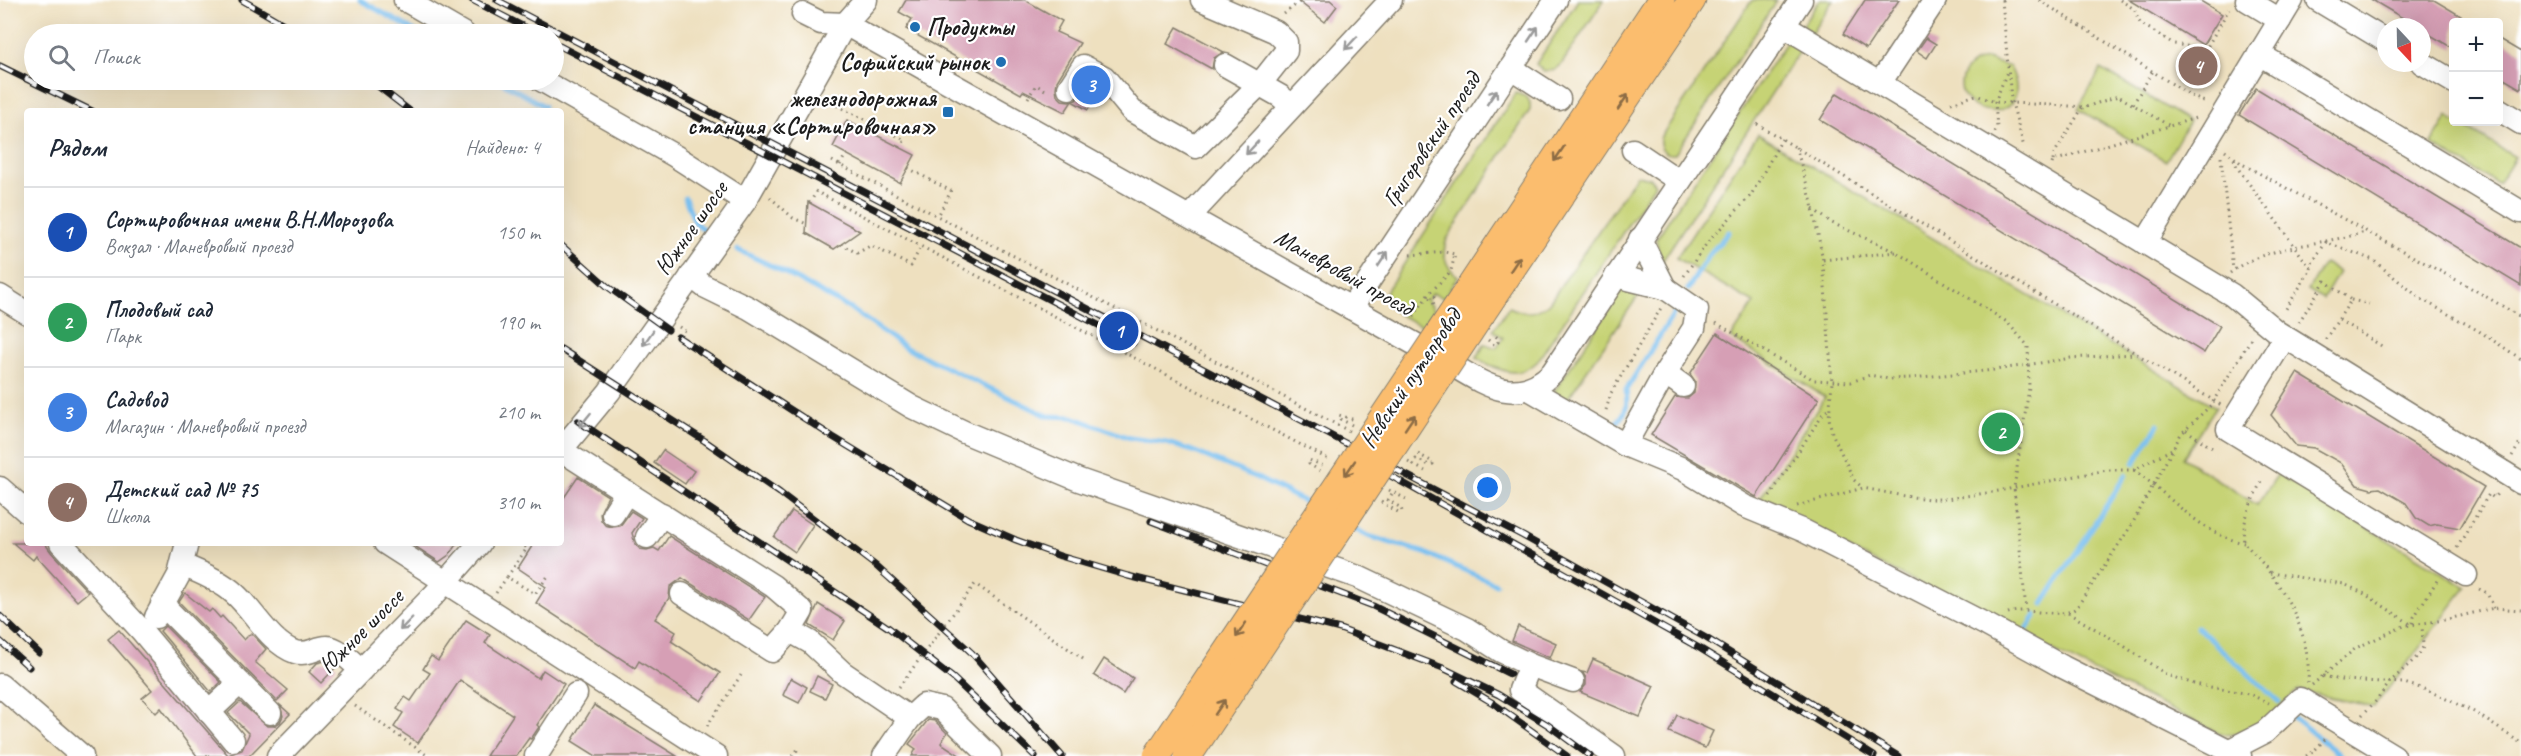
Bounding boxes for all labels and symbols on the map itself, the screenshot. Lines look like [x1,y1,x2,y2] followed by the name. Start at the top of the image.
[927,12,1015,42] place label: Продукты
[2377,18,2431,72] north arrow
[908,20,922,34] marker: Продукты
[1528,26,1540,43] one-way arrow
[1344,35,1358,50] one-way arrow
[2178,44,2218,88] pin: 4
[840,47,991,77] place label: Софийский рынок
[994,55,1008,69] marker: Софийский рынок
[1072,62,1110,107] pin: 3
[1375,64,1488,212] street label: Григоровский проезд
[687,83,937,141] place label: железнодорожная станция «Сортировочная»
[1486,89,1498,106] one-way arrow
[1617,95,1629,111] one-way arrow
[941,105,955,119] marker: железнодорожная станция «Сортировочная»
[1245,141,1260,156] one-way arrow
[1553,145,1565,161] one-way arrow
[648,173,736,281] street label: Южное шоссе
[1269,222,1421,324] street label: Маневровый проезд
[1378,251,1390,268] one-way arrow
[1509,257,1521,273] one-way arrow
[1352,300,1469,453] street label: Невский путепровод
[1100,308,1138,354] pin: 1
[642,329,654,345] one-way arrow
[1982,410,2020,454] pin: 2
[578,412,591,428] one-way arrow
[1403,414,1416,431] one-way arrow
[1344,459,1356,476] one-way arrow
[1473,473,1502,502] your location
[312,581,411,680] street label: Южное шоссе
[398,617,413,632] one-way arrow
[1235,621,1247,638] one-way arrow
[1214,699,1227,716] one-way arrow

